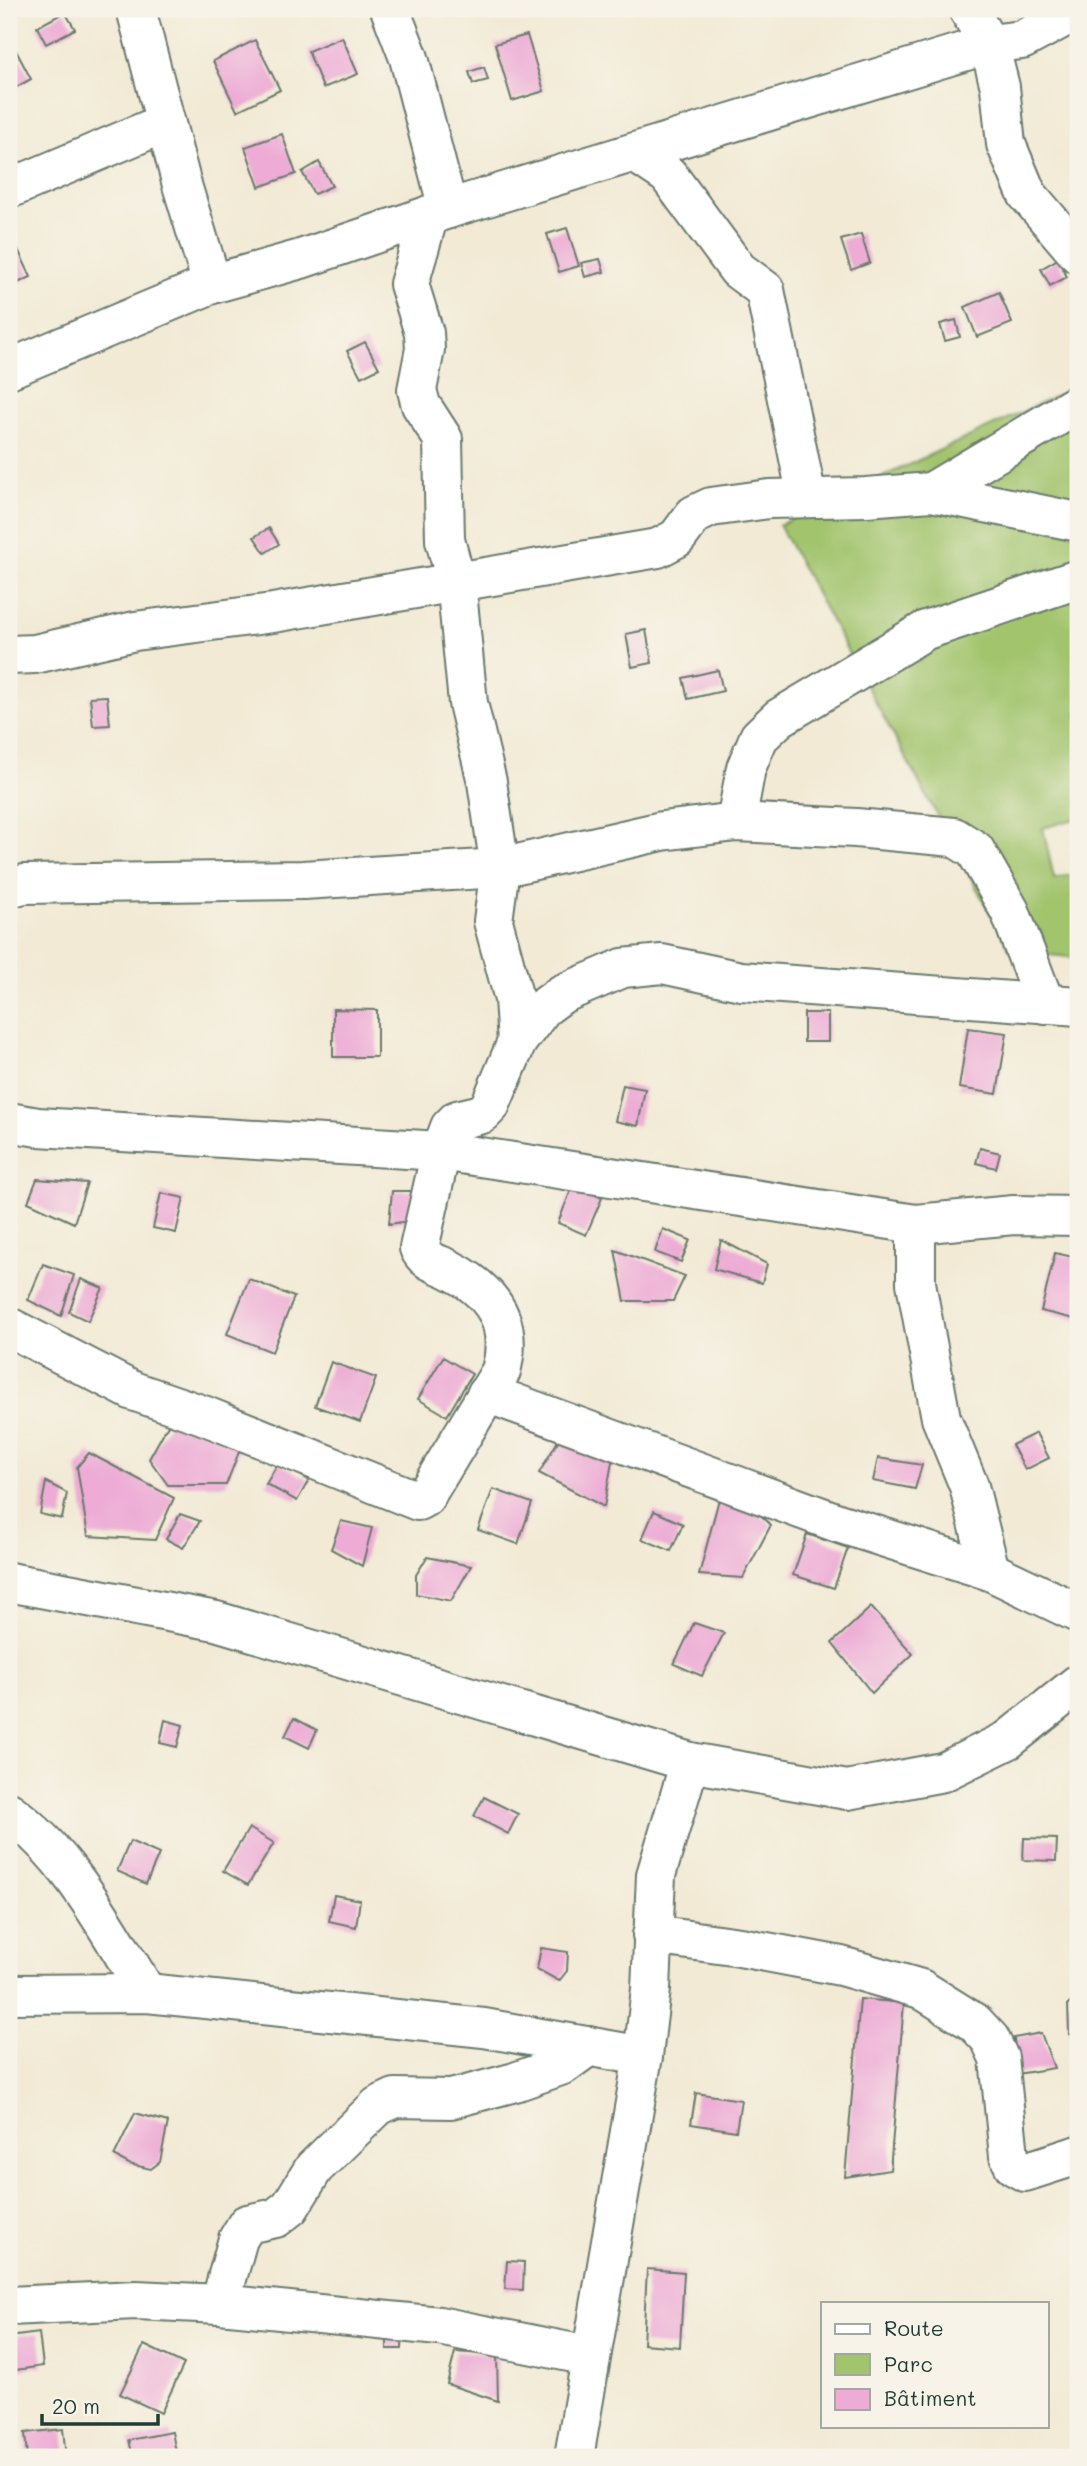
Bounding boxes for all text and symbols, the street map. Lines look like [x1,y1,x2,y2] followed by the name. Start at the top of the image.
[821,2302,1048,2428] legend
[884,2314,944,2341] text: Route
[884,2350,933,2377] text: Parc
[42,2382,158,2426] scale bar
[884,2384,976,2411] text: Bâtiment
[52,2392,100,2419] text: 20 m

